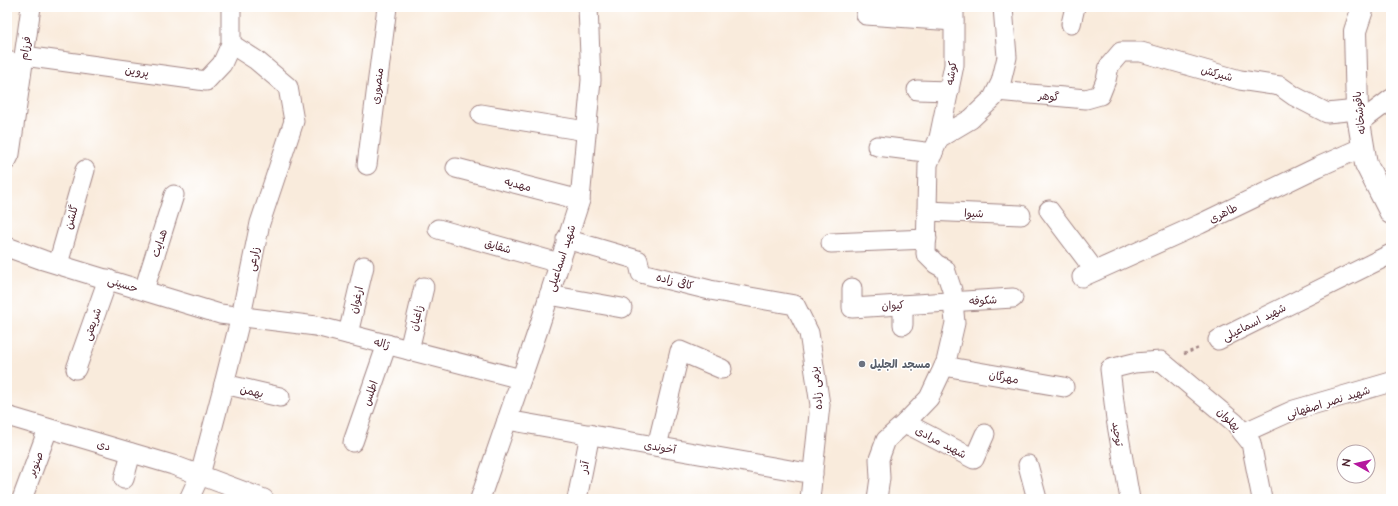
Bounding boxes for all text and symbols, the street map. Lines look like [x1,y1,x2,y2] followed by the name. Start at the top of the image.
[16,35,36,61] street label: فرزام
[942,60,961,86] street label: کوشه
[124,62,150,81] street label: پروین
[1199,62,1234,85] street label: شیرکش
[368,67,387,105] street label: منصوری
[1037,88,1060,105] street label: گوهر
[1350,90,1369,136] street label: باقوشخانه
[503,174,533,195] street label: مهدیه
[1206,200,1240,227] street label: طاهری
[61,203,82,231] street label: گلشن
[964,206,984,221] street label: شیوا
[544,223,579,294] street label: شهید اسماعیلی
[148,227,171,259] street label: هدایت
[483,236,513,257] street label: شقایق
[244,246,263,273] street label: زارعی
[654,269,696,293] street label: کافی زاده
[106,273,140,296] street label: حسینی
[346,285,367,315] street label: ارغوان
[969,292,997,309] street label: شکوفه
[881,297,905,314] street label: کیوان
[1220,300,1289,345] street label: شهید اسماعیلی
[406,304,427,333] street label: زاغیان
[80,306,105,343] street label: شریعتی
[372,334,391,353] street label: ژاله
[870,357,930,372] place label: مسجد الجلیل
[857,359,867,369] marker: مسجد الجلیل
[807,365,826,411] street label: بزمی زاده
[988,367,1020,387] street label: مهرگان
[359,378,382,408] street label: اطلس
[239,382,265,401] street label: بهمن
[1284,383,1372,422] street label: شهید نصر اصفهانی
[1213,404,1244,434] street label: پهلوان
[1108,421,1127,448] street label: توحید
[913,423,969,462] street label: شهید مرادی
[95,436,113,455] street label: دی
[643,437,678,458] street label: آخوندی
[1336,444,1376,484] north arrow
[24,450,47,480] street label: صنوبر
[576,458,593,476] street label: آذر
[1339,458,1355,467] text: N

